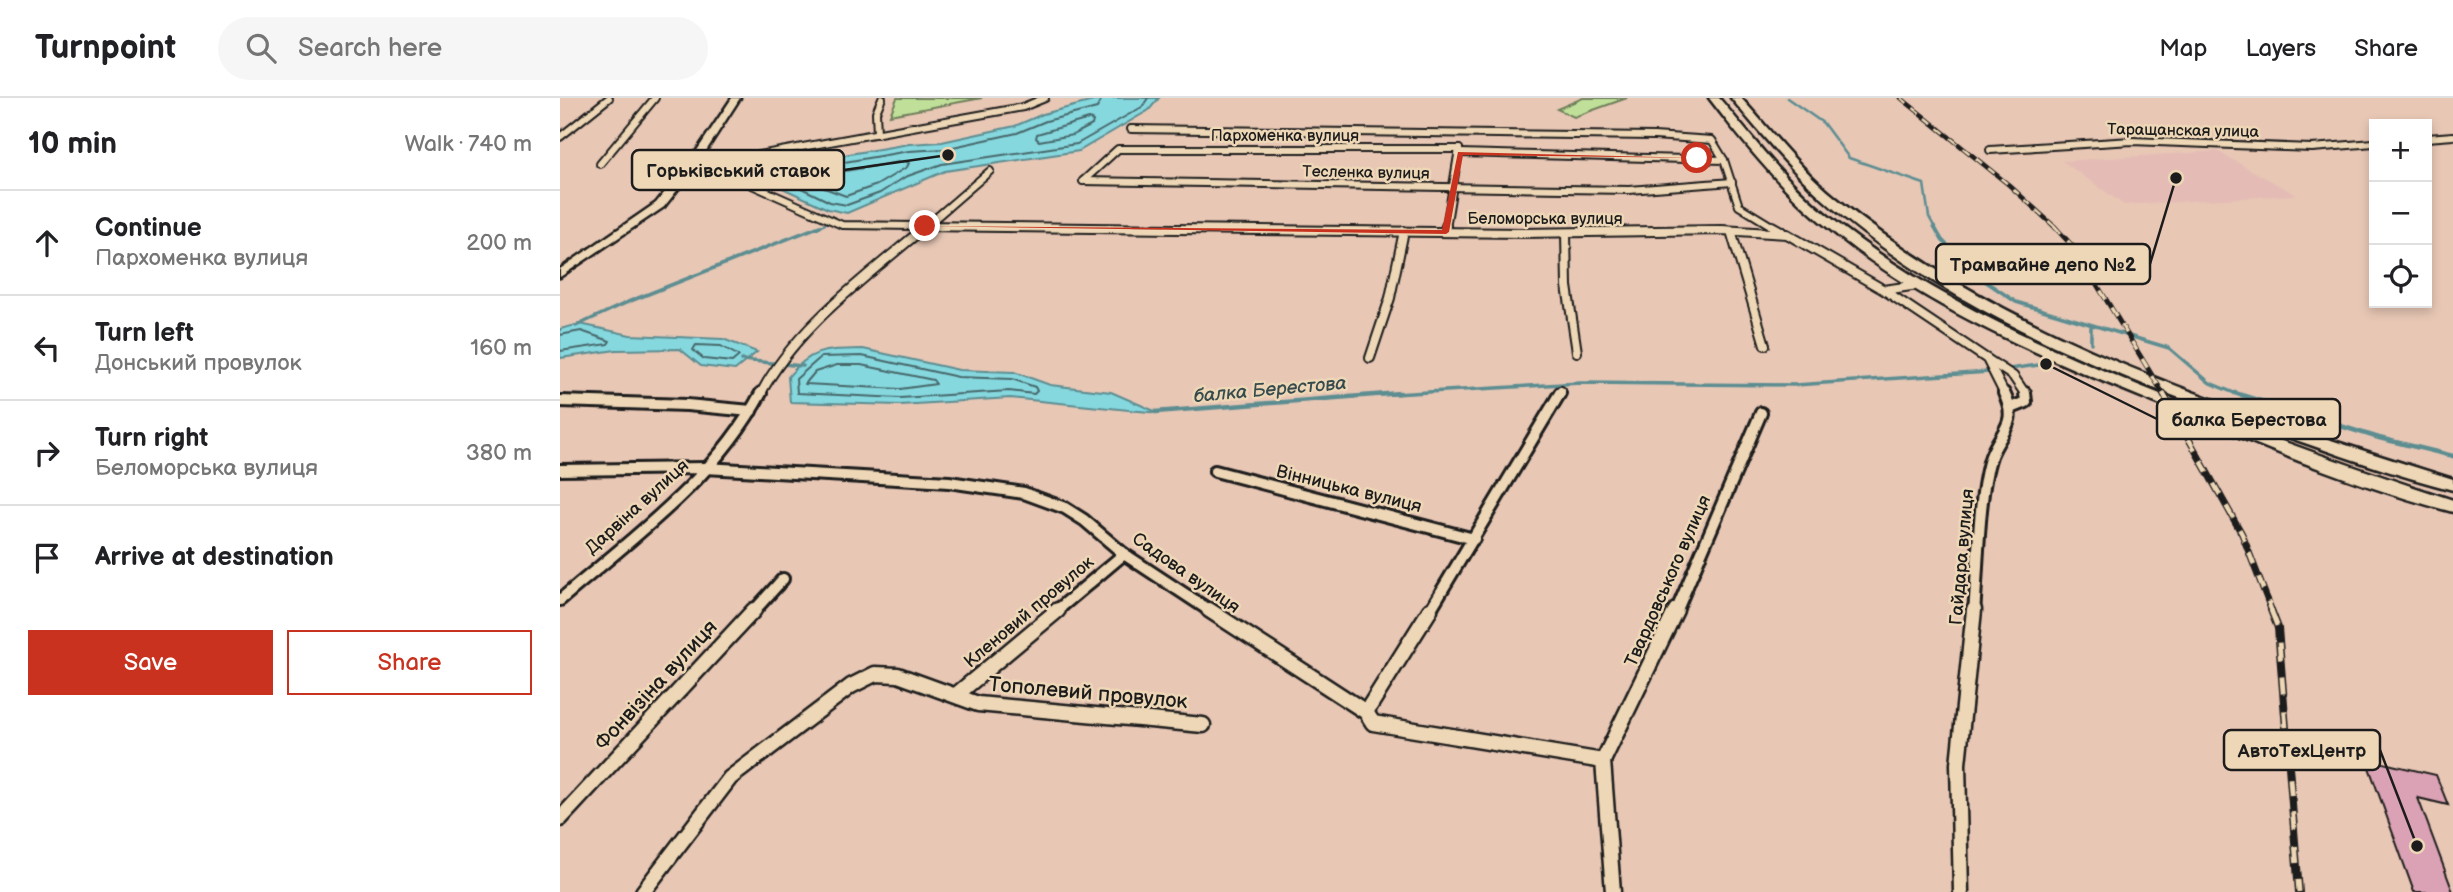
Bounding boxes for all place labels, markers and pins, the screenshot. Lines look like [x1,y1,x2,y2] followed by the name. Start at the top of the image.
[632,150,844,190] callout: Горьківський ставок
[1936,244,2150,284] callout: Трамвайне депо №2
[2157,399,2340,439] callout: балка Берестова
[2224,730,2380,770] callout: АвтоТехЦентр

